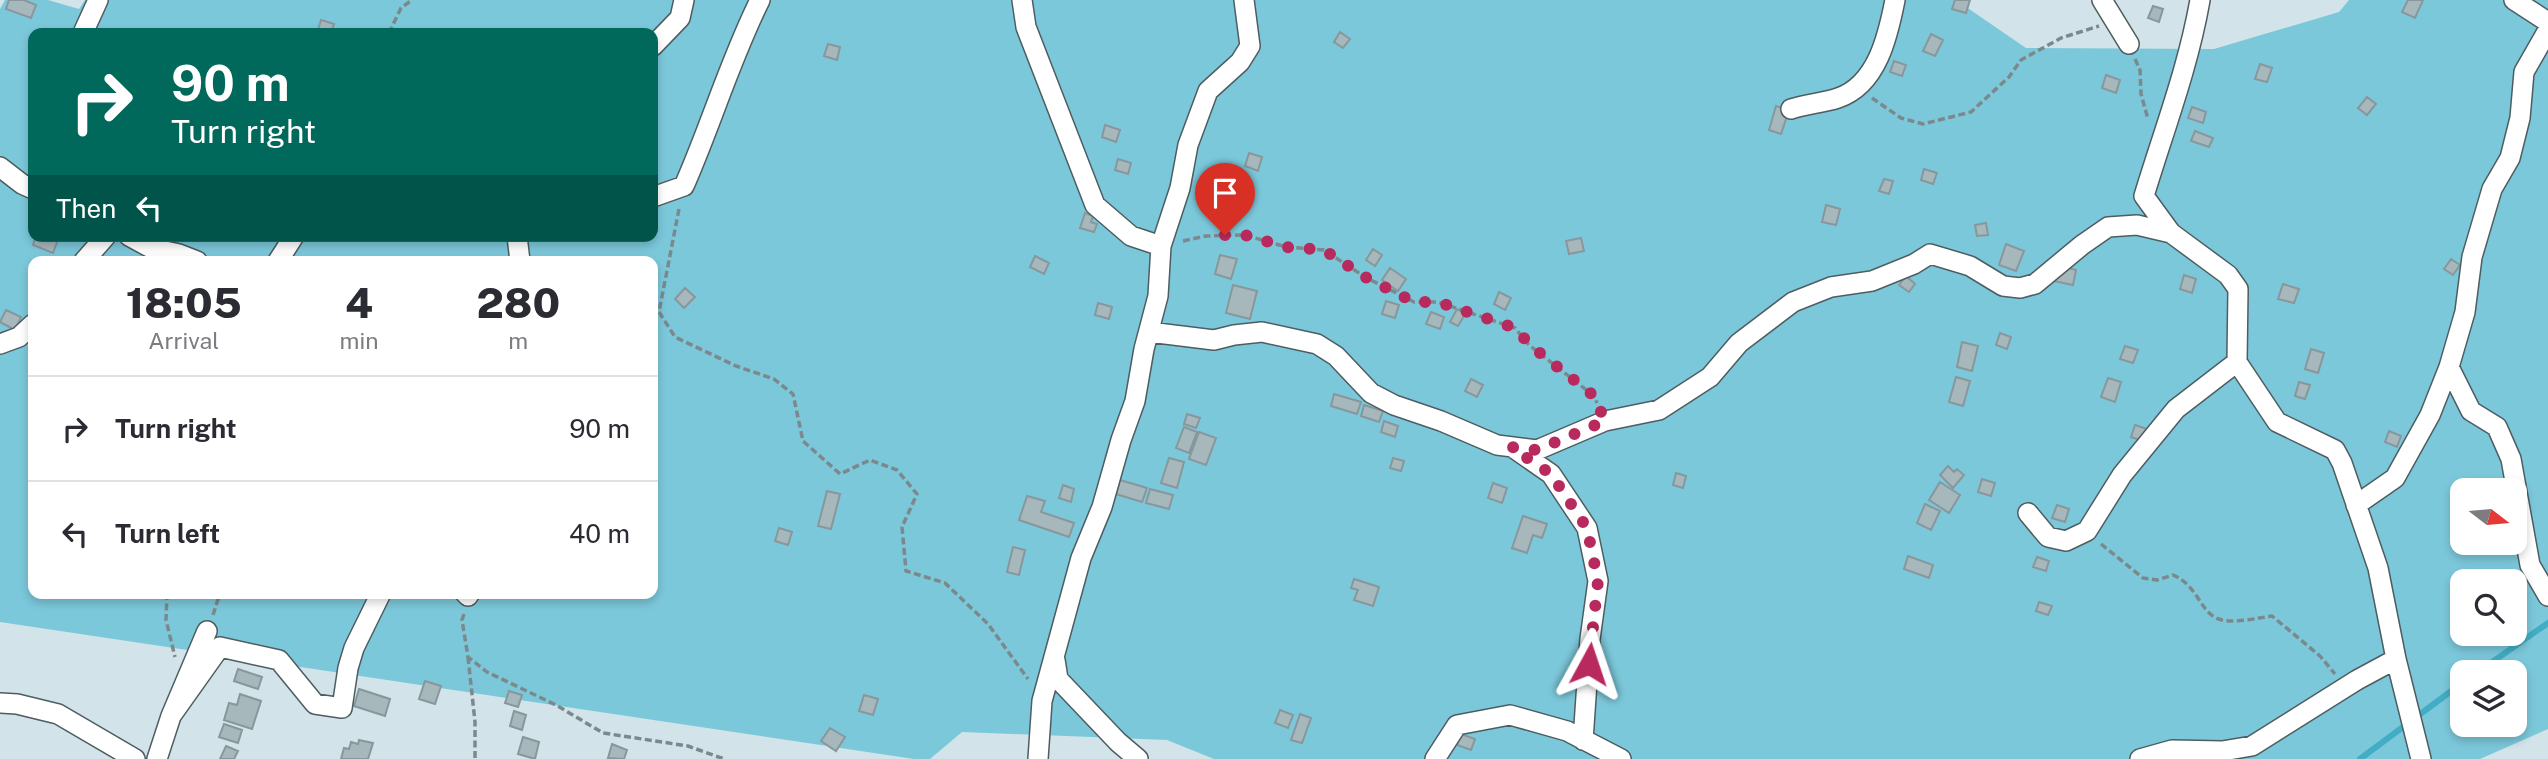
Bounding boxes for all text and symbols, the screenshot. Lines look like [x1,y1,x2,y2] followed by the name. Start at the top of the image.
[171,54,290,112] text: 90 m
[56,56,147,147] icon: right
[171,113,316,150] text: Turn right
[1195,163,1255,235] pin
[1206,174,1244,212] icon: arrive
[130,189,168,227] icon: left
[56,193,116,224] text: Then
[126,278,242,327] text: 18:05
[345,278,373,327] text: 4
[476,278,560,327] text: 280
[148,327,219,354] text: Arrival
[340,327,379,354] text: min
[508,327,528,354] text: m
[56,410,94,448] icon: right
[115,413,237,444] text: Turn right
[569,413,630,444] text: 90 m
[2450,478,2527,555] north arrow
[2450,478,2527,737] map controls
[56,515,94,553] icon: left
[115,518,220,549] text: Turn left
[569,518,630,549] text: 40 m
[2450,569,2527,646] button: search
[1552,627,1626,701] position arrow
[2450,660,2527,737] button: layers

